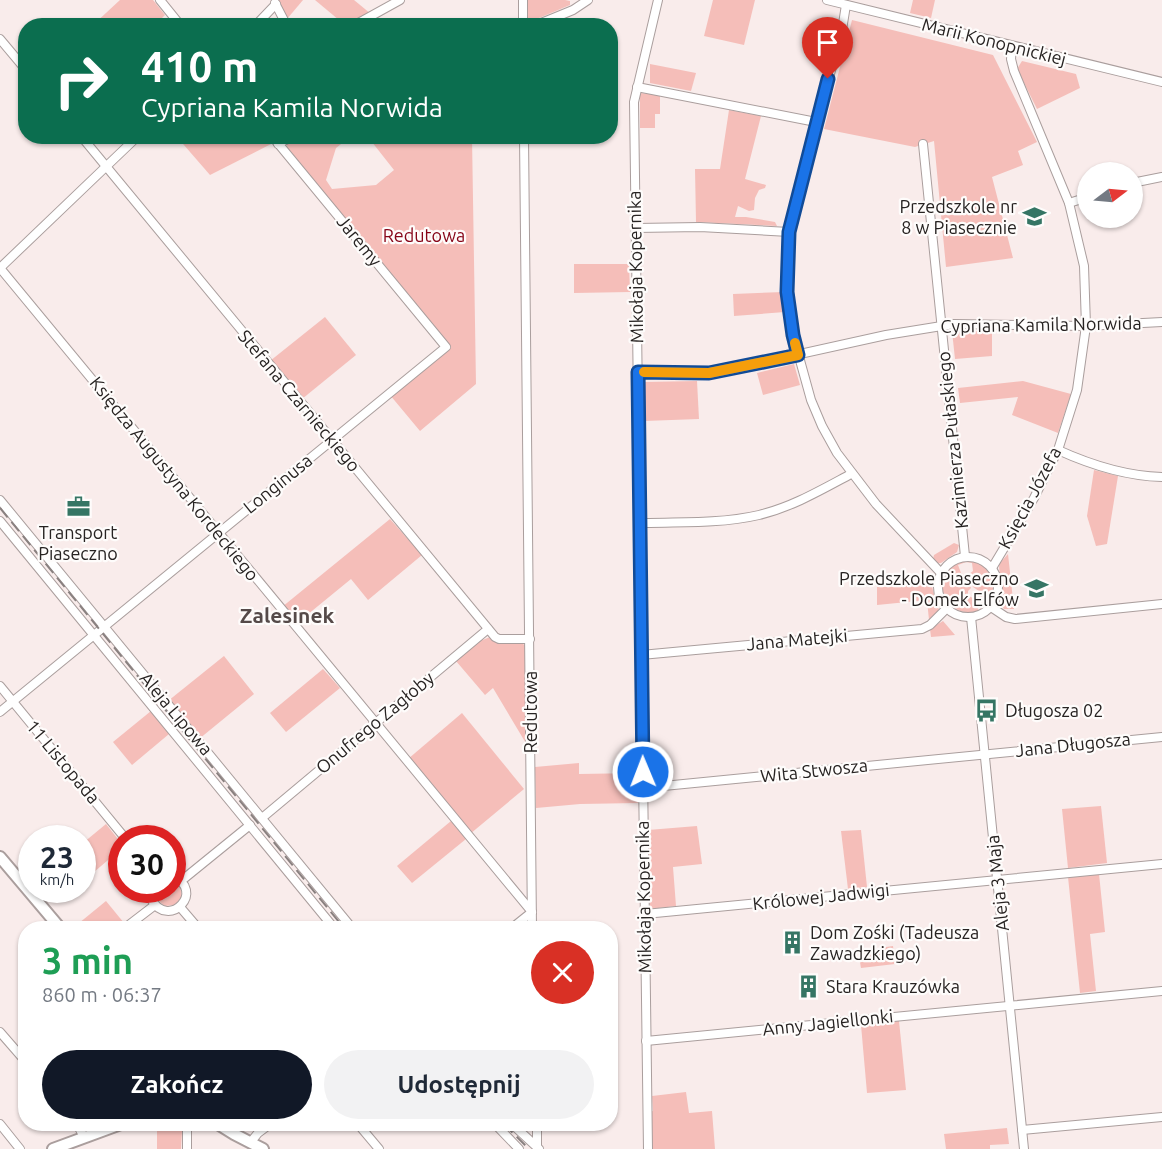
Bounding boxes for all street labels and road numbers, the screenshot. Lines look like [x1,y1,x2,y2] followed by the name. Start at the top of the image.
[920,13,1068,69] street label: Marii Konopnickiej
[624,191,646,344] street label: Mikołaja Kopernika
[333,211,386,270] street label: Jaremy
[940,312,1142,336] street label: Cypriana Kamila Norwida
[235,325,365,475] street label: Stefana Czarnieckiego
[933,350,971,530] street label: Kazimierza Pułaskiego
[86,372,263,584] street label: Księdza Augustyna Kordeckiego
[994,443,1064,552] street label: Księcia Józefa
[239,450,316,517] street label: Longinusa
[745,625,848,653] street label: Jana Matejki
[311,667,438,777] street label: Onufrego Zagłoby
[136,668,217,759] street label: Aleja Lipowa
[520,671,540,753] street label: Redutowa
[23,716,104,807] street label: 11 Listopada
[1014,728,1131,760] street label: Jana Długosza
[759,754,869,786] street label: Wita Stwosza
[632,821,654,974] street label: Mikołaja Kopernika
[982,834,1012,932] street label: Aleja 3 Maja
[751,879,890,913] street label: Królowej Jadwigi
[762,1005,894,1039] street label: Anny Jagiellonki

